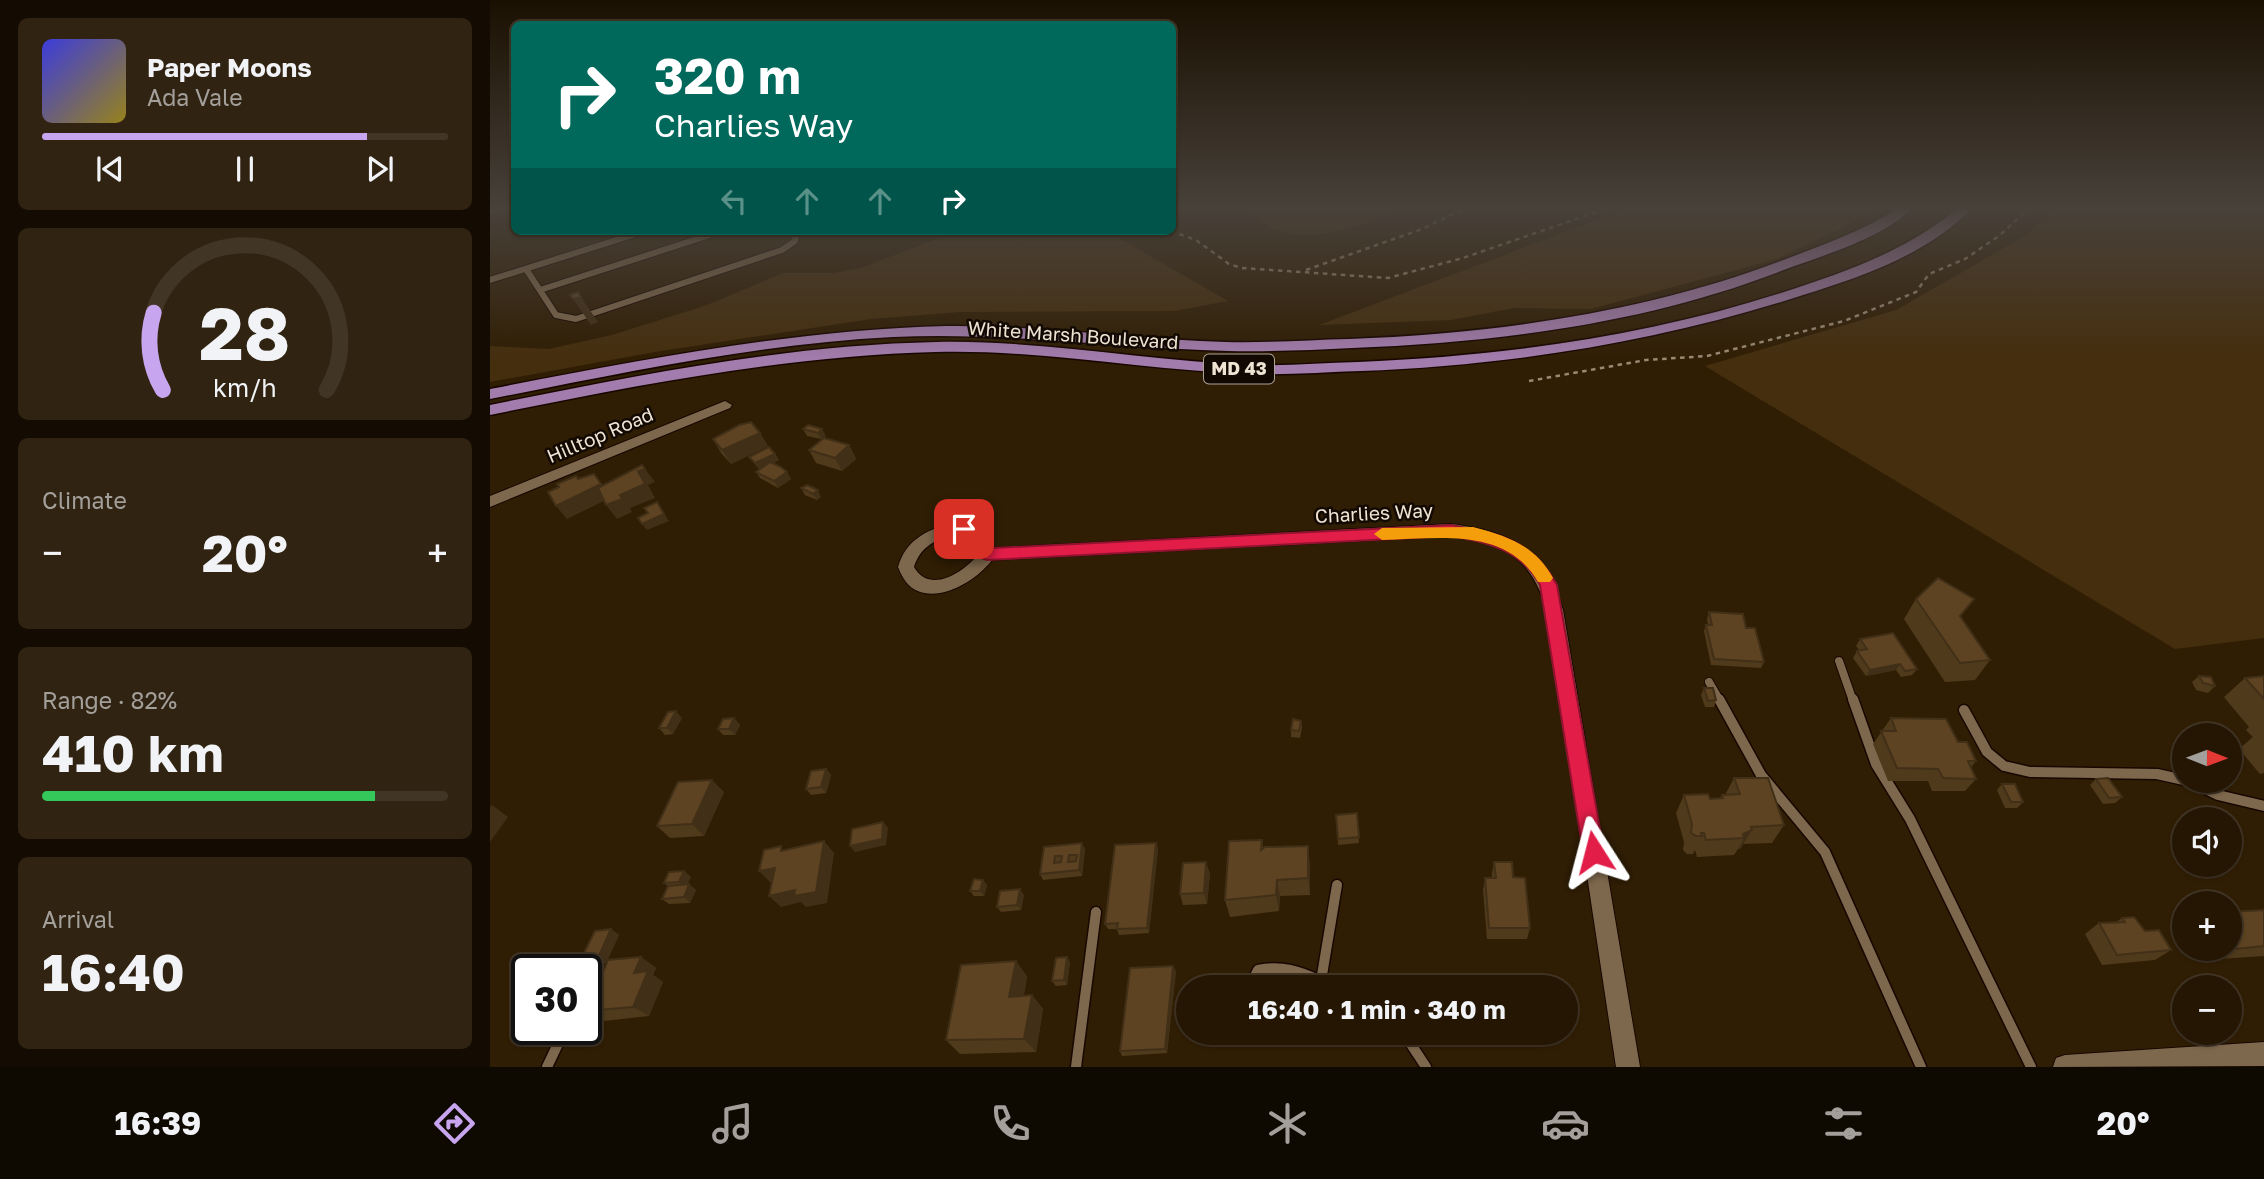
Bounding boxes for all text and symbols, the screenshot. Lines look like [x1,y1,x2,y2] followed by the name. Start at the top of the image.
[654,46,801,105] text: 320 m
[539,49,630,140] icon: right
[147,52,312,83] text: Paper Moons
[147,83,243,111] text: Ada Vale
[654,106,853,144] text: Charlies Way
[91,150,129,188] icon: previous
[226,150,264,188] icon: pause
[361,150,399,188] icon: next
[715,182,753,220] icon: left
[788,182,826,220] icon: ahead
[861,182,899,220] icon: ahead
[934,182,972,220] icon: right
[200,289,291,376] text: 28
[967,316,1179,353] street label: White Marsh Boulevard
[1204,354,1274,384] road number: MD 43
[213,371,277,402] text: km/h
[543,402,656,467] street label: Hilltop Road
[42,486,127,514] text: Climate
[1314,498,1434,527] street label: Charlies Way
[934,499,994,559] pin
[945,510,983,548] icon: arrive
[202,521,288,583] text: 20°
[42,530,63,575] text: −
[427,530,448,575] text: +
[42,686,177,714] text: Range · 82%
[42,721,224,783] text: 410 km
[2172,723,2242,793] north arrow
[2172,723,2242,1045] map controls
[2172,807,2242,877] button: sound
[1557,815,1631,889] position arrow
[2172,891,2242,961] button: +
[42,905,114,933] text: Arrival
[42,940,185,1002] text: 16:40
[511,954,602,1045] speed limit sign: 30
[2172,975,2242,1045] button: −
[1248,994,1506,1025] text: 16:40 · 1 min · 340 m
[430,1099,479,1148] icon: directions
[708,1099,757,1148] icon: music
[986,1099,1035,1148] icon: phone
[1263,1099,1312,1148] icon: climate
[1541,1099,1590,1148] icon: car
[1819,1099,1868,1148] icon: filters
[114,1104,201,1142] text: 16:39
[2097,1104,2150,1142] text: 20°

